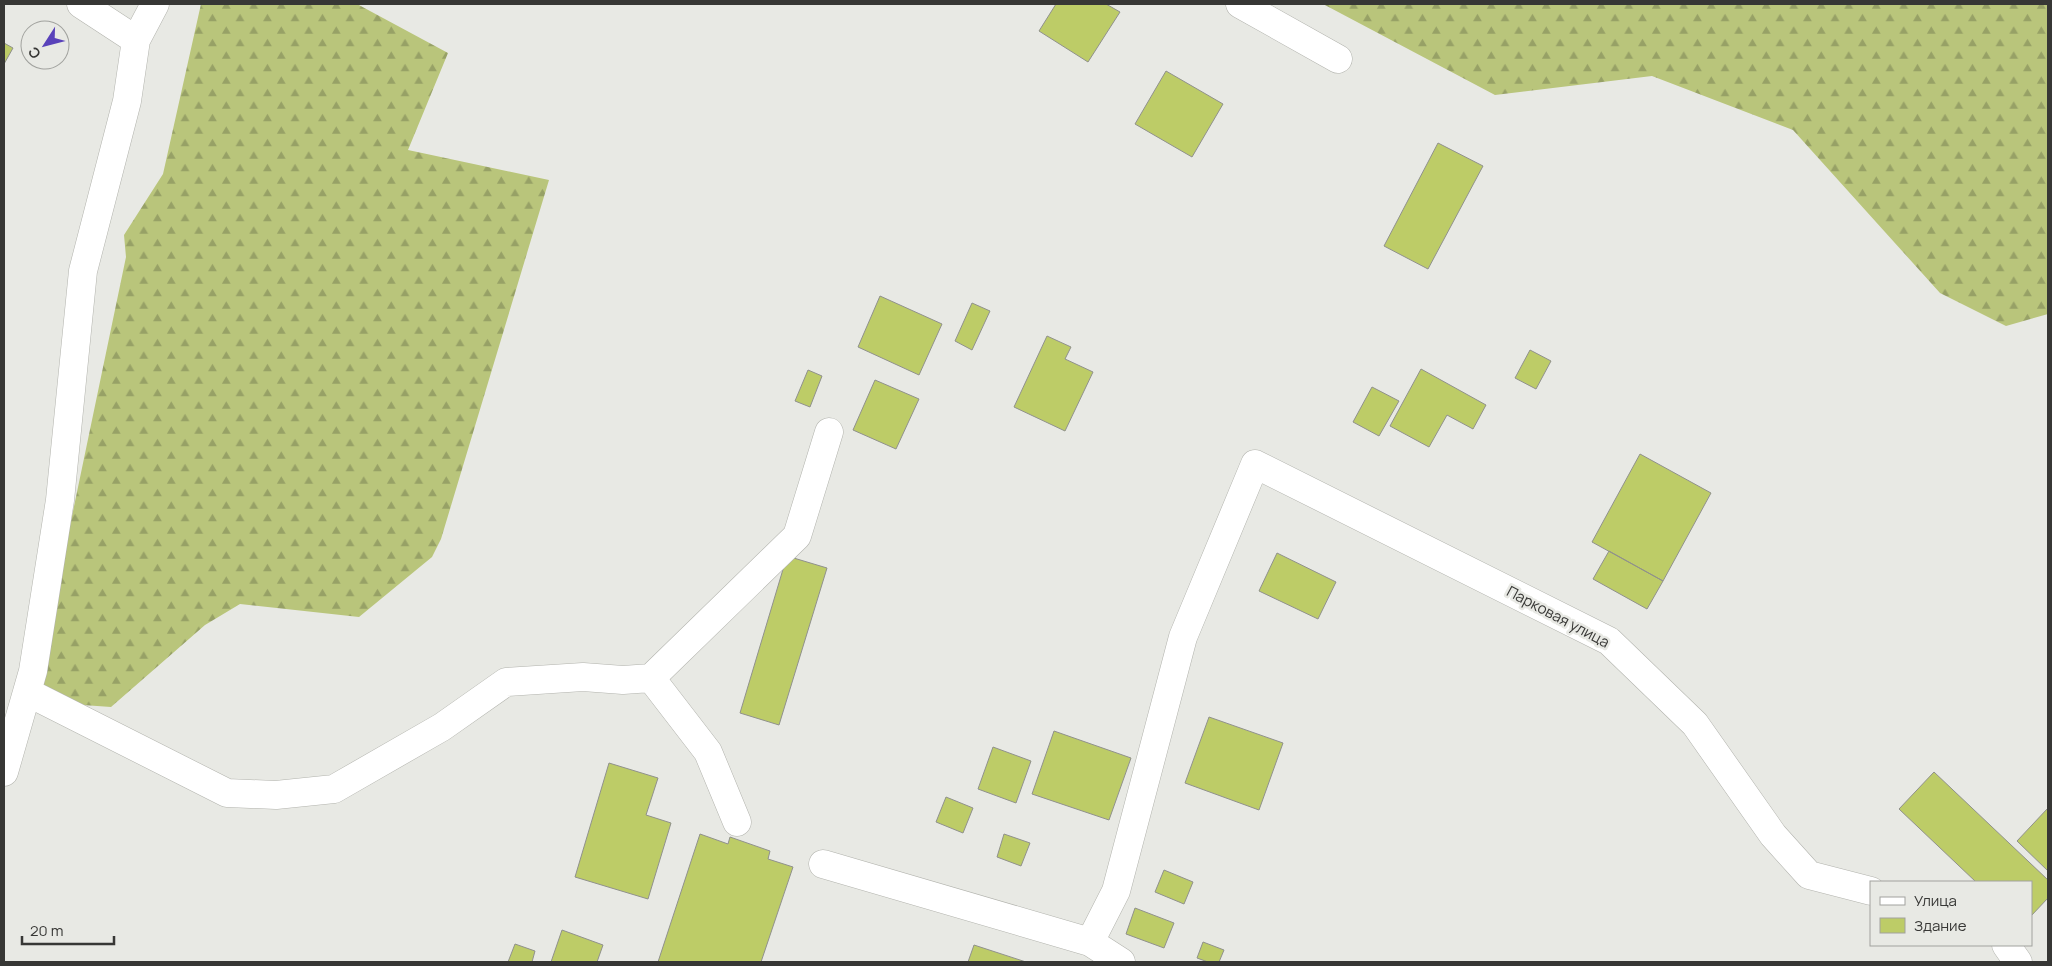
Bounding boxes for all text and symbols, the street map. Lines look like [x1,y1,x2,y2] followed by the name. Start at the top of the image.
[20,20,70,70] north arrow
[23,43,45,63] text: С
[1503,581,1613,653] street label: Парковая улица
[1870,881,2032,946] legend
[1914,890,1957,911] text: Улица
[22,914,115,946] scale bar
[1914,915,1967,936] text: Здание
[30,920,63,941] text: 20 m

